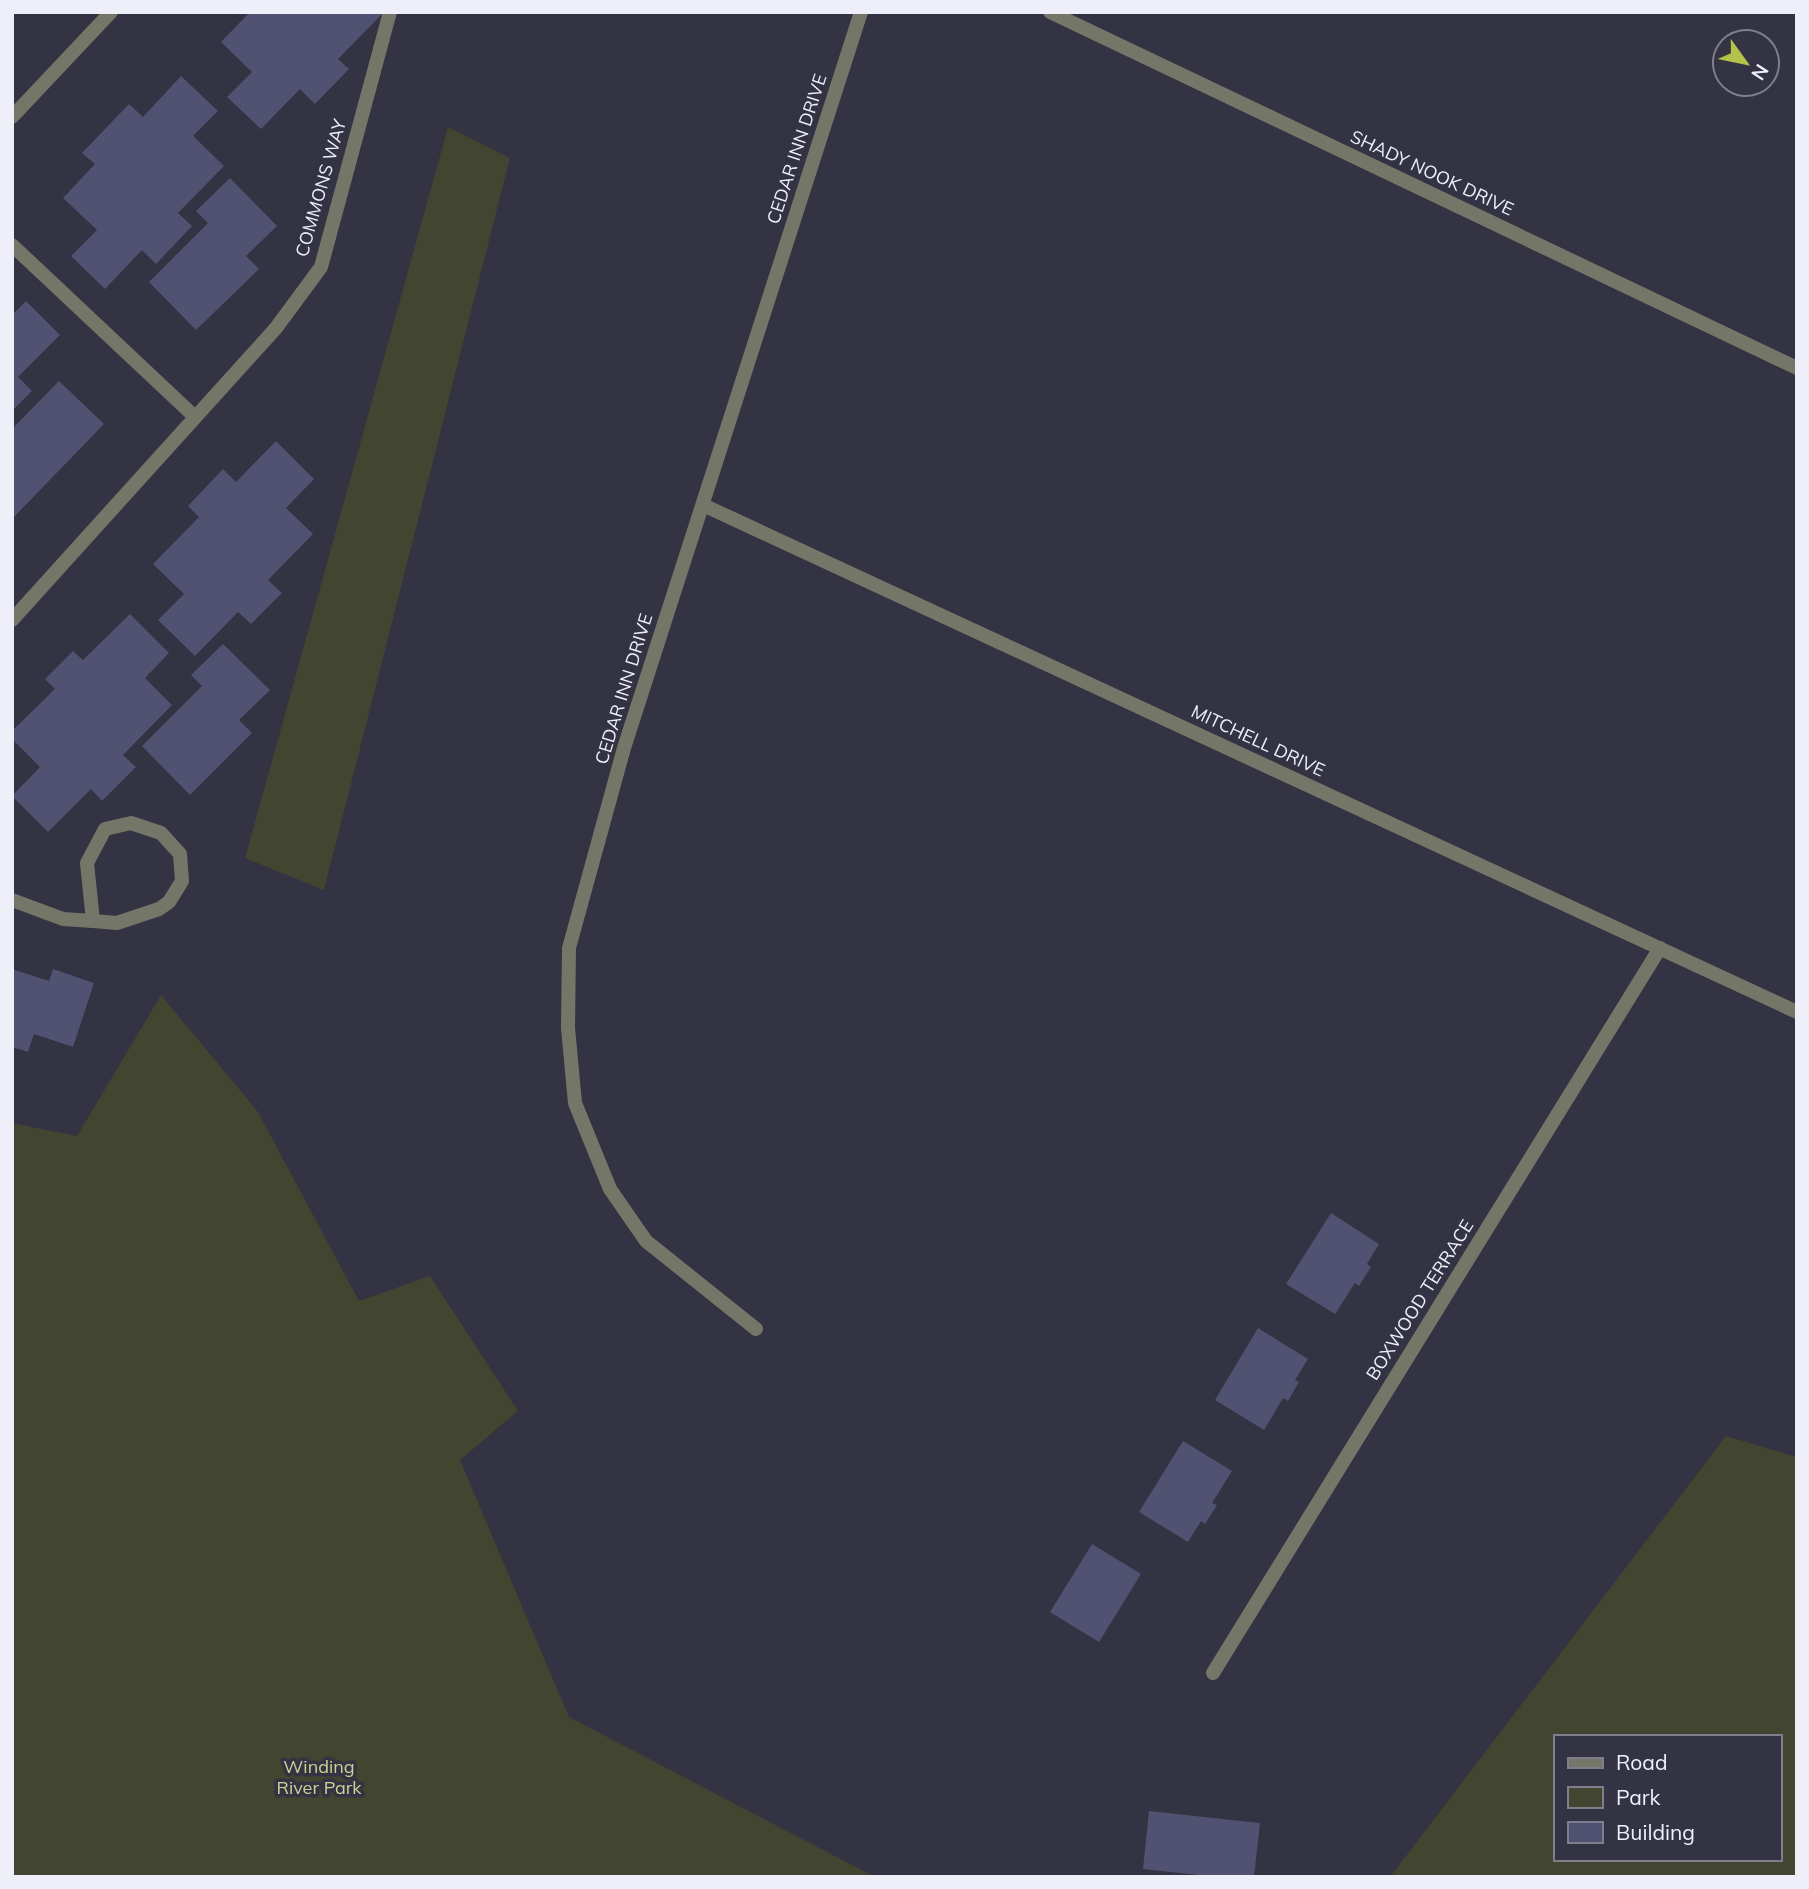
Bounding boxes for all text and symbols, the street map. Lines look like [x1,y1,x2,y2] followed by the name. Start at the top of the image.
[1711,28,1781,98] north arrow
[1746,60,1774,85] text: N
[761,71,832,227] street label: CEDAR INN DRIVE
[290,115,351,259] street label: COMMONS WAY
[1347,125,1518,220] street label: SHADY NOOK DRIVE
[590,611,657,767] street label: CEDAR INN DRIVE
[1188,700,1329,782] street label: MITCHELL DRIVE
[1361,1215,1478,1384] street label: BOXWOOD TERRACE
[1554,1735,1781,1861] legend
[1616,1749,1667,1775] text: Road
[276,1755,362,1799] park label: Winding River Park
[1616,1784,1660,1810] text: Park
[1616,1819,1695,1845] text: Building

